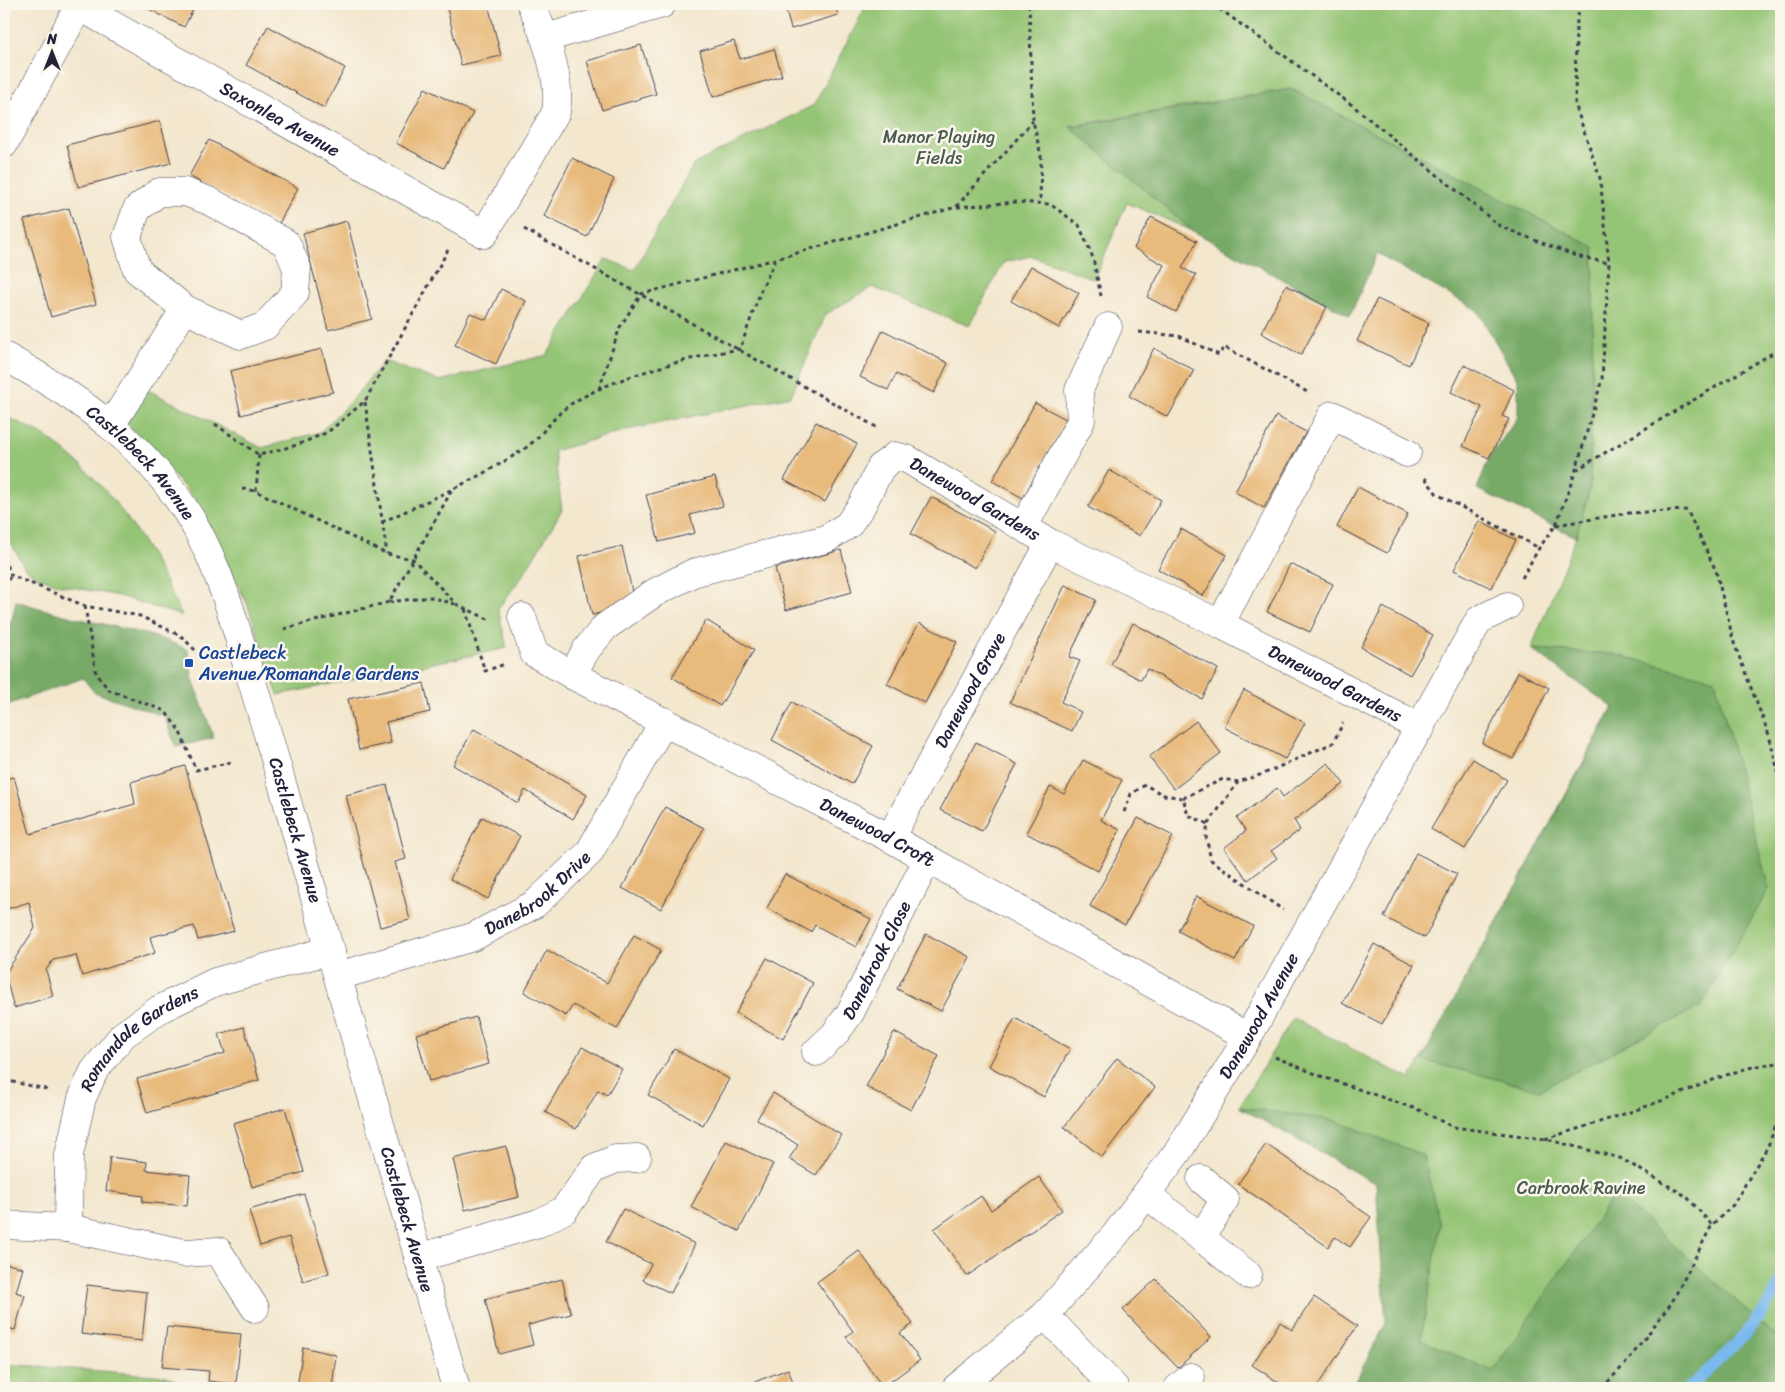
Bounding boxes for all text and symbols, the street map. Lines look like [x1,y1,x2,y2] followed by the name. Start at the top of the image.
[46,27,57,52] text: N
[28,28,78,78] north arrow
[214,72,346,166] street label: Saxonlea Avenue
[883,121,995,174] park label: Manor Playing Fields
[79,396,204,527] street label: Castlebeck Avenue
[903,448,1047,550] street label: Danewood Gardens
[925,626,1015,754] street label: Danewood Grove
[1262,635,1408,732] street label: Danewood Gardens
[198,637,420,690] place label: Castlebeck Avenue/Romandale Gardens
[183,657,195,669] marker: Castlebeck Avenue/Romandale Gardens
[259,753,332,907] street label: Castlebeck Avenue
[814,788,941,876] street label: Danewood Croft
[478,842,599,944] street label: Danebrook Drive
[834,895,920,1027] street label: Danebrook Close
[1210,947,1308,1085] street label: Danewood Avenue
[71,976,205,1097] street label: Romandale Gardens
[371,1143,443,1296] street label: Castlebeck Avenue
[1517,1172,1646,1204] park label: Carbrook Ravine

